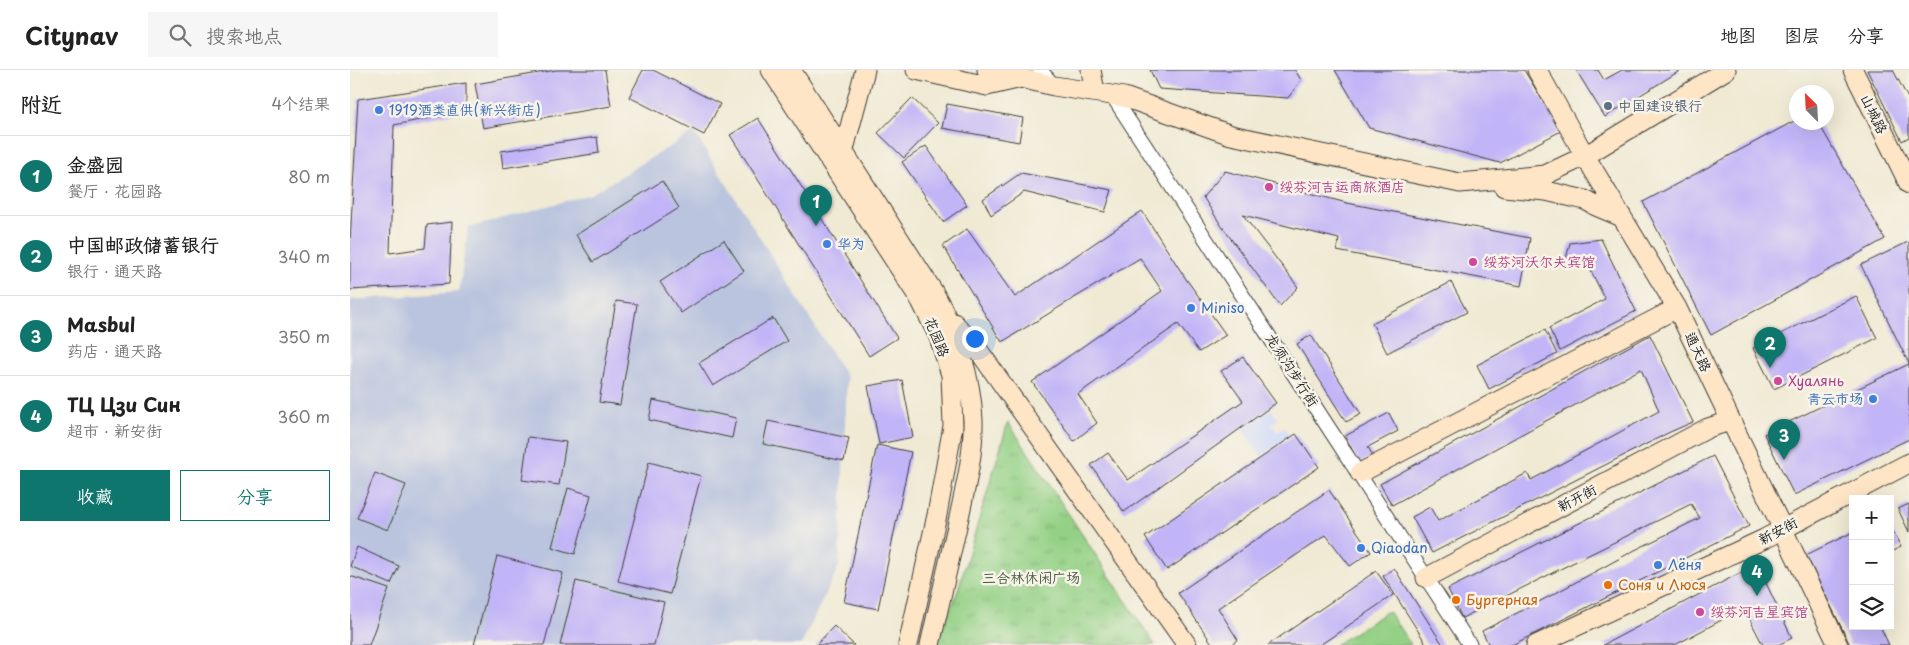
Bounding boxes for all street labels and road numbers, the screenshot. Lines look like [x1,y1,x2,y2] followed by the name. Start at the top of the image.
[1856,90,1893,137] street label: 山城路
[920,313,955,360] street label: 花园路
[1680,328,1717,375] street label: 通天路
[1261,329,1324,411] street label: 龙须沟步行街
[1553,478,1600,517] street label: 新开街
[1754,511,1801,550] street label: 新安街

